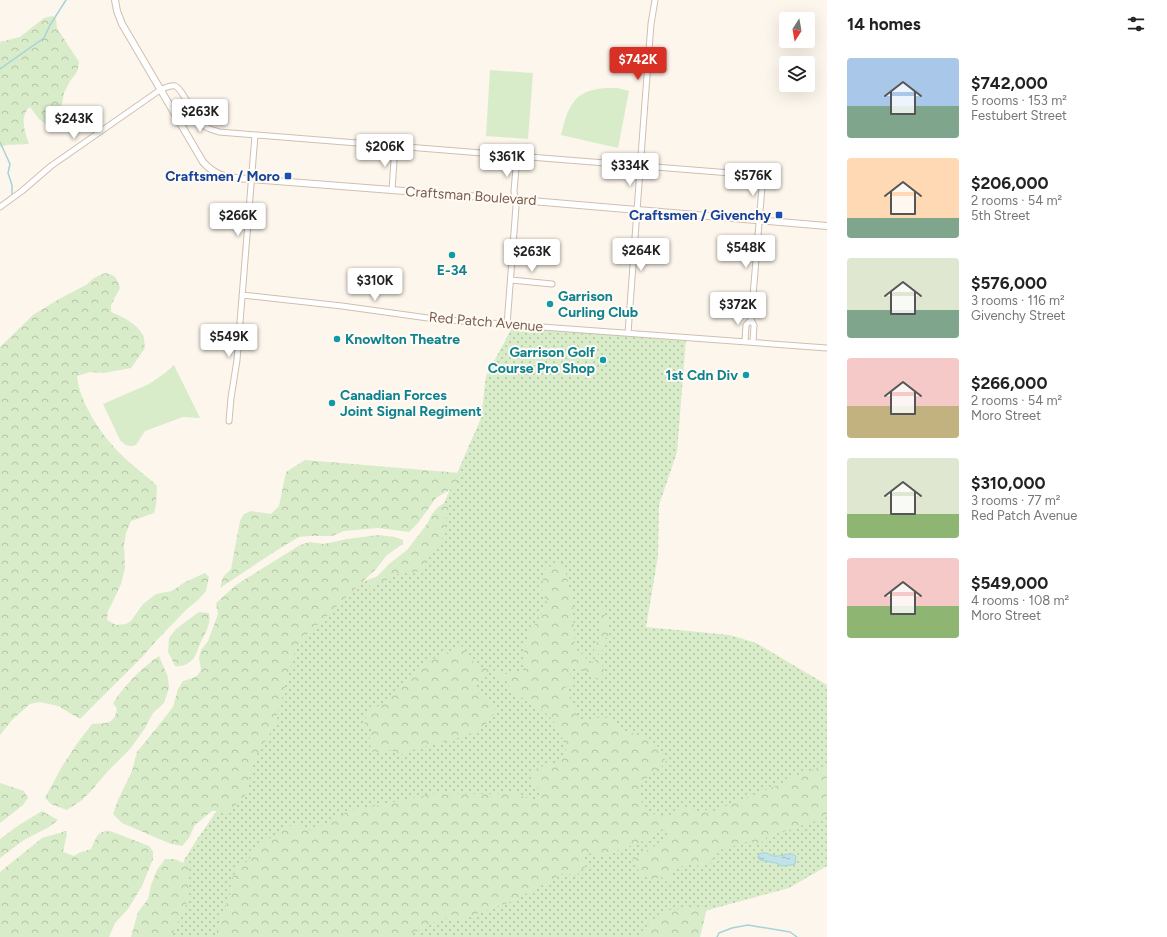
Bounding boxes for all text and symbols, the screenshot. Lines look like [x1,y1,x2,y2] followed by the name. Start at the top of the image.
[779,12,815,48] north arrow
[779,12,815,92] map controls
[1125,13,1147,35] icon: filters
[847,14,921,34] text: 14 homes
[610,47,666,81] pin: $742K
[619,52,657,67] text: $742K
[779,56,815,92] button: layers
[971,73,1048,93] text: $742,000
[879,74,927,122] icon: home
[971,93,1067,108] text: 5 rooms · 153 m²
[172,99,228,133] pin: $263K
[181,104,219,119] text: $263K
[46,106,102,140] pin: $243K
[971,108,1067,123] text: Festubert Street
[55,111,93,126] text: $243K
[357,134,413,168] pin: $206K
[365,139,405,154] text: $206K
[479,144,535,178] pin: $361K
[489,149,525,164] text: $361K
[602,153,658,187] pin: $334K
[611,158,649,173] text: $334K
[725,163,781,197] pin: $576K
[165,168,280,185] place label: Craftsmen / Moro
[734,168,772,183] text: $576K
[283,171,293,181] marker: Craftsmen / Moro
[971,173,1049,193] text: $206,000
[879,174,927,222] icon: home
[405,183,537,209] street label: Craftsman Boulevard
[971,193,1062,208] text: 2 rooms · 54 m²
[210,203,266,237] pin: $266K
[629,207,772,224] place label: Craftsmen / Givenchy
[219,208,257,223] text: $266K
[971,208,1030,223] text: 5th Street
[774,210,784,220] marker: Craftsmen / Givenchy
[718,235,774,269] pin: $548K
[613,238,669,272] pin: $264K
[504,239,560,273] pin: $263K
[726,240,766,255] text: $548K
[621,243,661,258] text: $264K
[513,244,551,259] text: $263K
[447,250,457,260] marker: E-34
[437,262,467,279] place label: E-34
[347,268,403,302] pin: $310K
[357,273,394,288] text: $310K
[971,273,1047,293] text: $576,000
[879,274,927,322] icon: home
[558,288,638,321] place label: Garrison Curling Club
[710,292,766,326] pin: $372K
[971,293,1065,308] text: 3 rooms · 116 m²
[719,297,757,312] text: $372K
[545,299,555,309] marker: Garrison Curling Club
[971,308,1066,323] text: Givenchy Street
[428,309,544,335] street label: Red Patch Avenue
[201,324,257,358] pin: $549K
[209,329,249,344] text: $549K
[345,331,460,348] place label: Knowlton Theatre
[332,334,342,344] marker: Knowlton Theatre
[488,344,595,377] place label: Garrison Golf Course Pro Shop
[598,355,608,365] marker: Garrison Golf Course Pro Shop
[666,367,738,384] place label: 1st Cdn Div
[741,370,751,380] marker: 1st Cdn Div
[971,373,1047,393] text: $266,000
[879,374,927,422] icon: home
[340,387,482,420] place label: Canadian Forces Joint Signal Regiment
[971,393,1062,408] text: 2 rooms · 54 m²
[327,398,337,408] marker: Canadian Forces Joint Signal Regiment
[971,408,1041,423] text: Moro Street
[971,473,1045,493] text: $310,000
[879,474,927,522] icon: home
[971,493,1061,508] text: 3 rooms · 77 m²
[971,508,1077,523] text: Red Patch Avenue
[971,573,1048,593] text: $549,000
[879,574,927,622] icon: home
[971,593,1069,608] text: 4 rooms · 108 m²
[971,608,1041,623] text: Moro Street

